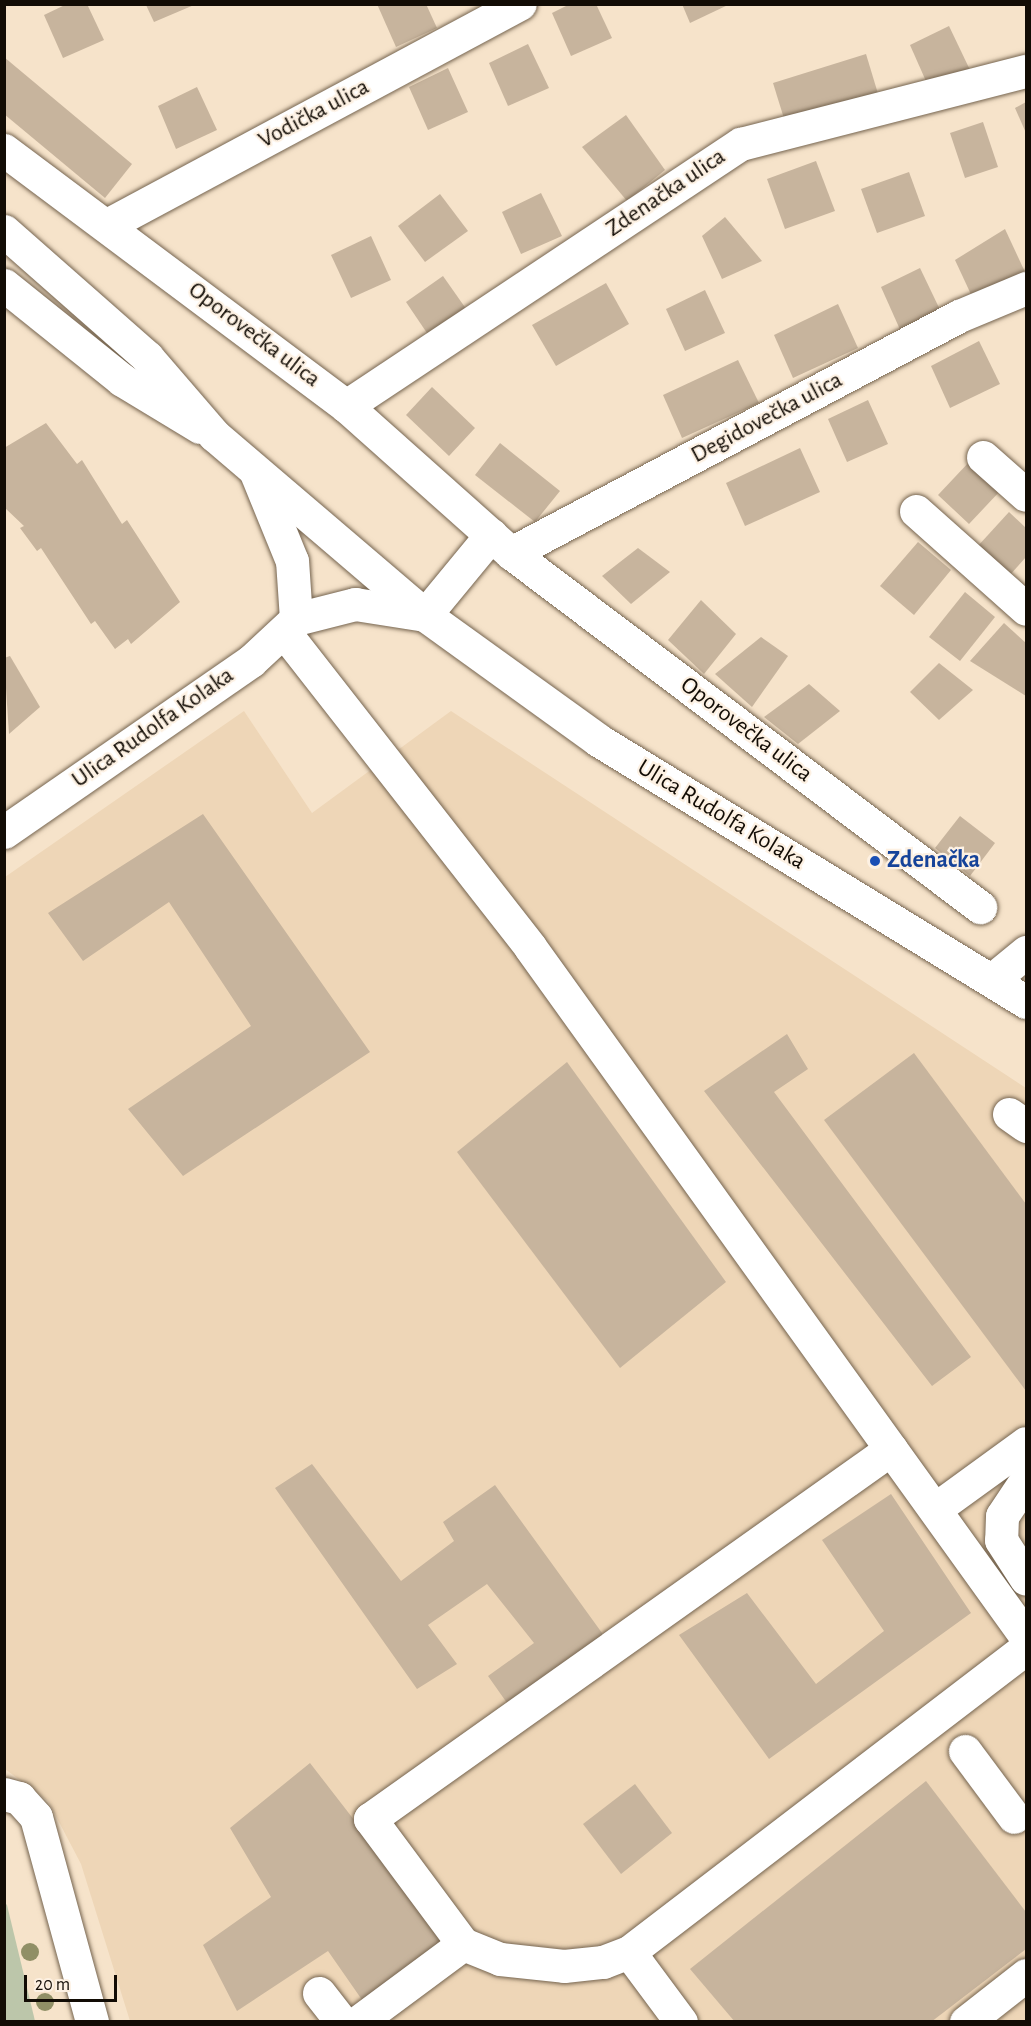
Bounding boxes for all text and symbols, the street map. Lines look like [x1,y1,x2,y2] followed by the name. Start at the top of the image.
[254,73,374,155] street label: Vodička ulica
[601,143,731,243] street label: Zdenačka ulica
[182,276,326,394] street label: Oporovečka ulica
[686,366,848,470] street label: Degidovečka ulica
[67,661,239,795] street label: Ulica Rudolfa Kolaka
[674,671,818,789] street label: Oporovečka ulica
[632,753,810,877] street label: Ulica Rudolfa Kolaka
[887,847,980,875] place label: Zdenačka
[868,854,882,868] marker: Zdenačka
[27,1963,120,2001] scale bar
[35,1976,70,1994] text: 20 m

